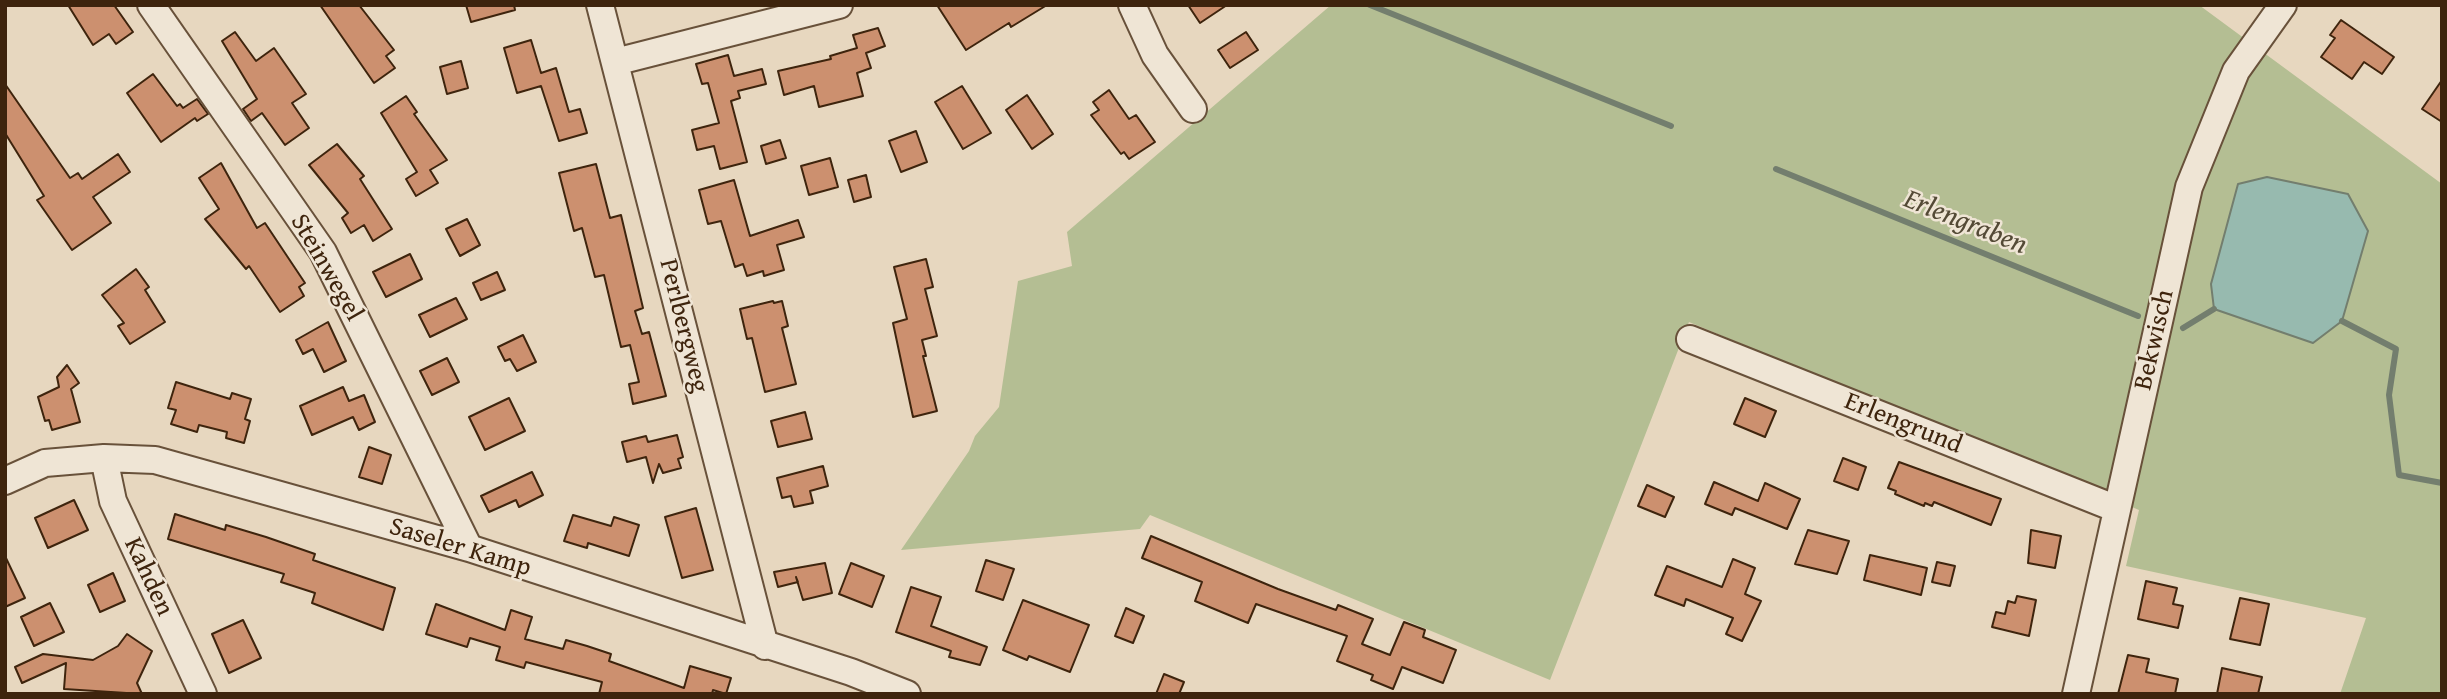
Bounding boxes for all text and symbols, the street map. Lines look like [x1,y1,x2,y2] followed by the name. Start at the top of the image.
[1898,183,2032,263] water label: Erlengraben
[283,209,369,327] street label: Steinwegel
[651,256,715,396] street label: Perlbergweg
[2128,287,2182,393] street label: Bekwisch
[1840,386,1966,462] street label: Erlengrund
[385,512,535,584] street label: Saseler Kamp
[116,533,180,621] street label: Kahden

